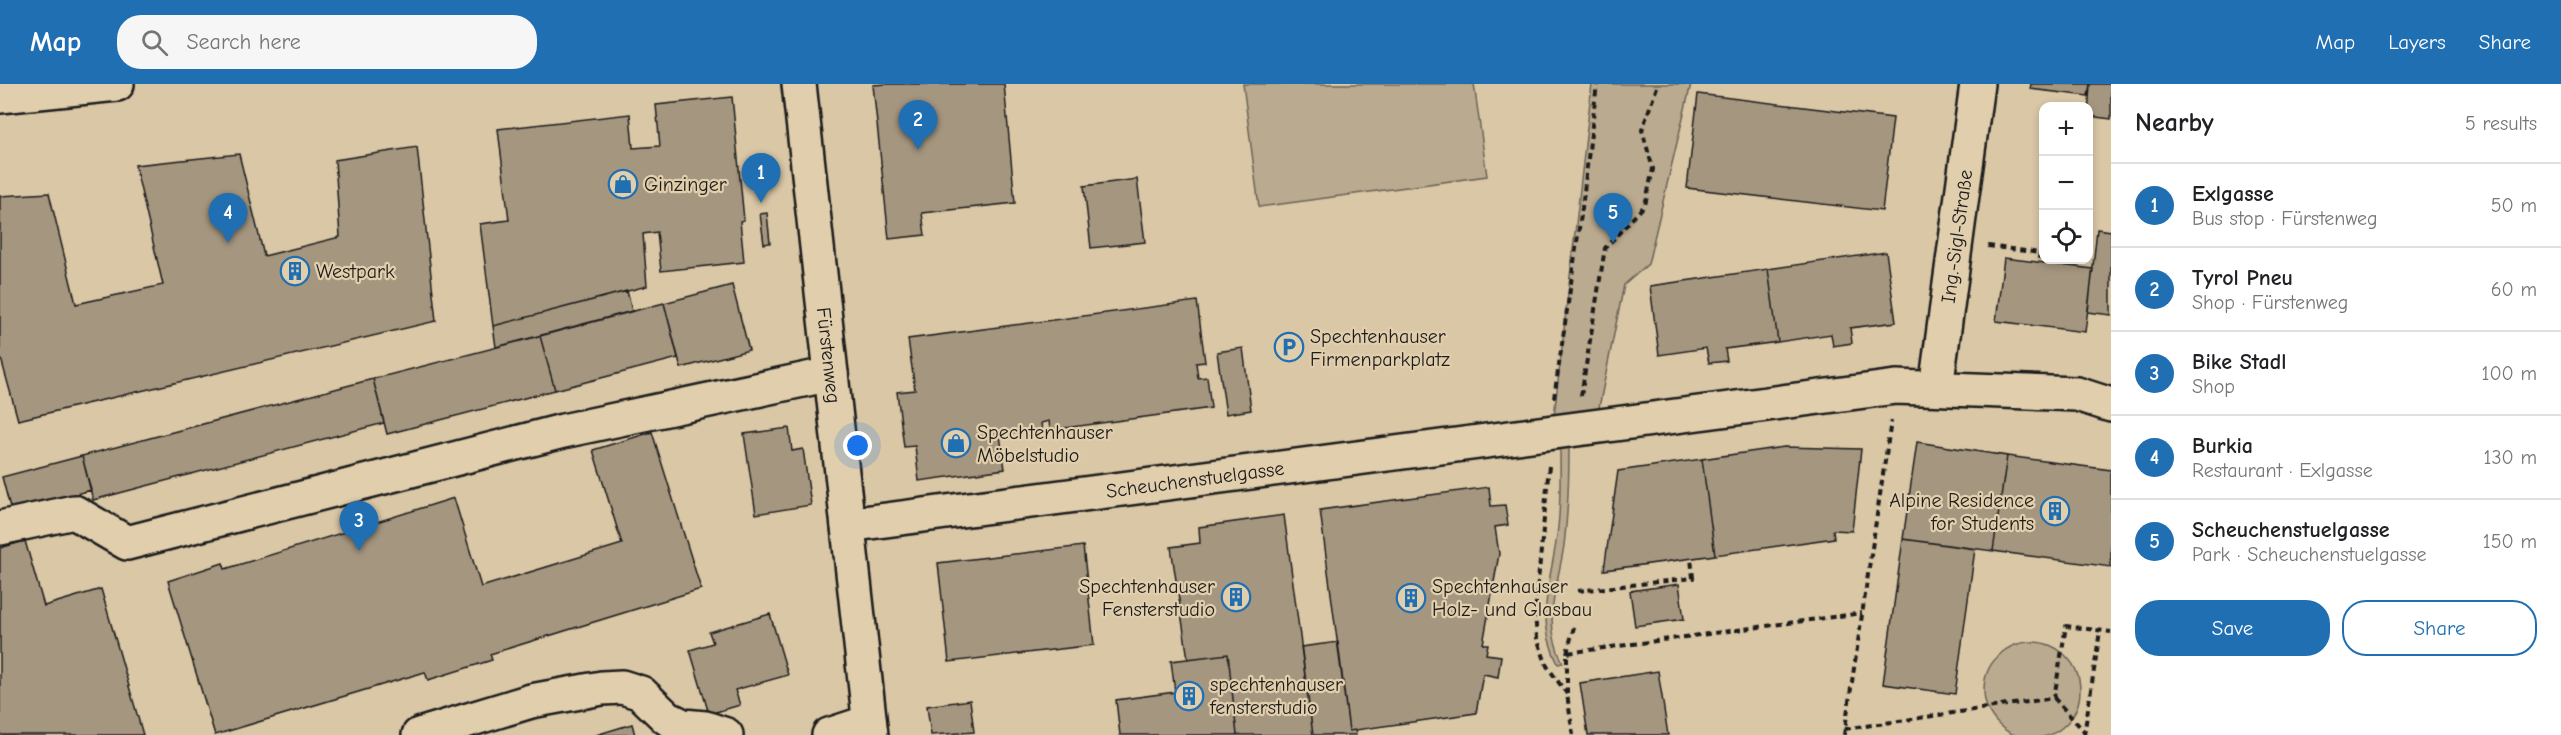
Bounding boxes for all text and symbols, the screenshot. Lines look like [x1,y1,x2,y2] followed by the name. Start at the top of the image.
[117,15,537,69] search box
[30,26,81,58] text: Map
[138,26,171,59] icon: search
[186,29,301,55] text: Search here
[2316,30,2355,54] text: Map
[2388,30,2446,54] text: Layers
[2479,30,2531,54] text: Share
[898,100,938,150] pin: 2
[2039,102,2093,264] map controls
[2039,102,2093,156] button: +
[2135,108,2214,138] text: Nearby
[2465,112,2537,135] text: 5 results
[742,154,780,203] pin: 1
[2039,156,2093,210] button: −
[607,168,639,200] shop icon: Ginzinger
[1936,168,1977,305] street label: Ing.-Sigl-Straße
[644,173,727,196] place label: Ginzinger
[2192,181,2274,207] text: Exlgasse
[208,194,248,243] pin: 4
[1594,194,1632,243] pin: 5
[2151,194,2158,217] text: 1
[2491,194,2537,217] text: 50 m
[2192,207,2378,230] text: Bus stop · Fürstenweg
[2039,210,2093,264] button: locate
[279,255,311,287] building icon: Westpark
[316,260,395,283] place label: Westpark
[2192,265,2293,291] text: Tyrol Pneu
[2150,278,2159,301] text: 2
[2491,278,2537,301] text: 60 m
[2192,291,2348,314] text: Shop · Fürstenweg
[812,306,846,405] street label: Fürstenweg
[1310,325,1450,371] place label: Spechtenhauser Firmenparkplatz
[1273,331,1305,363] parking icon: Spechtenhauser Firmenparkplatz
[2192,349,2286,375] text: Bike Stadl
[2150,362,2159,385] text: 3
[2482,362,2537,385] text: 100 m
[2192,375,2235,398] text: Shop
[977,421,1113,467] place label: Spechtenhauser Möbelstudio
[940,427,972,459] shop icon: Spechtenhauser Möbelstudio
[843,431,872,460] your location
[2192,433,2253,459] text: Burkia
[2150,446,2159,469] text: 4
[2484,446,2537,469] text: 130 m
[1105,456,1285,502] street label: Scheuchenstuelgasse
[2192,459,2373,482] text: Restaurant · Exlgasse
[1889,489,2034,535] place label: Alpine Residence for Students
[2039,495,2071,527] building icon: Alpine Residence for Students
[340,502,378,551] pin: 3
[2192,517,2390,543] text: Scheuchenstuelgasse
[2149,530,2160,553] text: 5
[2483,530,2537,553] text: 150 m
[2192,543,2426,566] text: Park · Scheuchenstuelgasse
[1079,575,1215,621] place label: Spechtenhauser Fensterstudio
[1432,575,1592,621] place label: Spechtenhauser Holz- und Glasbau
[1220,581,1252,613] building icon: Spechtenhauser Fensterstudio
[1395,582,1427,614] building icon: Spechtenhauser Holz- und Glasbau
[2135,600,2330,656] button: Save
[2342,600,2537,656] button: Share
[1209,673,1343,719] place label: spechtenhauser fensterstudio
[1173,680,1205,712] building icon: spechtenhauser fensterstudio

